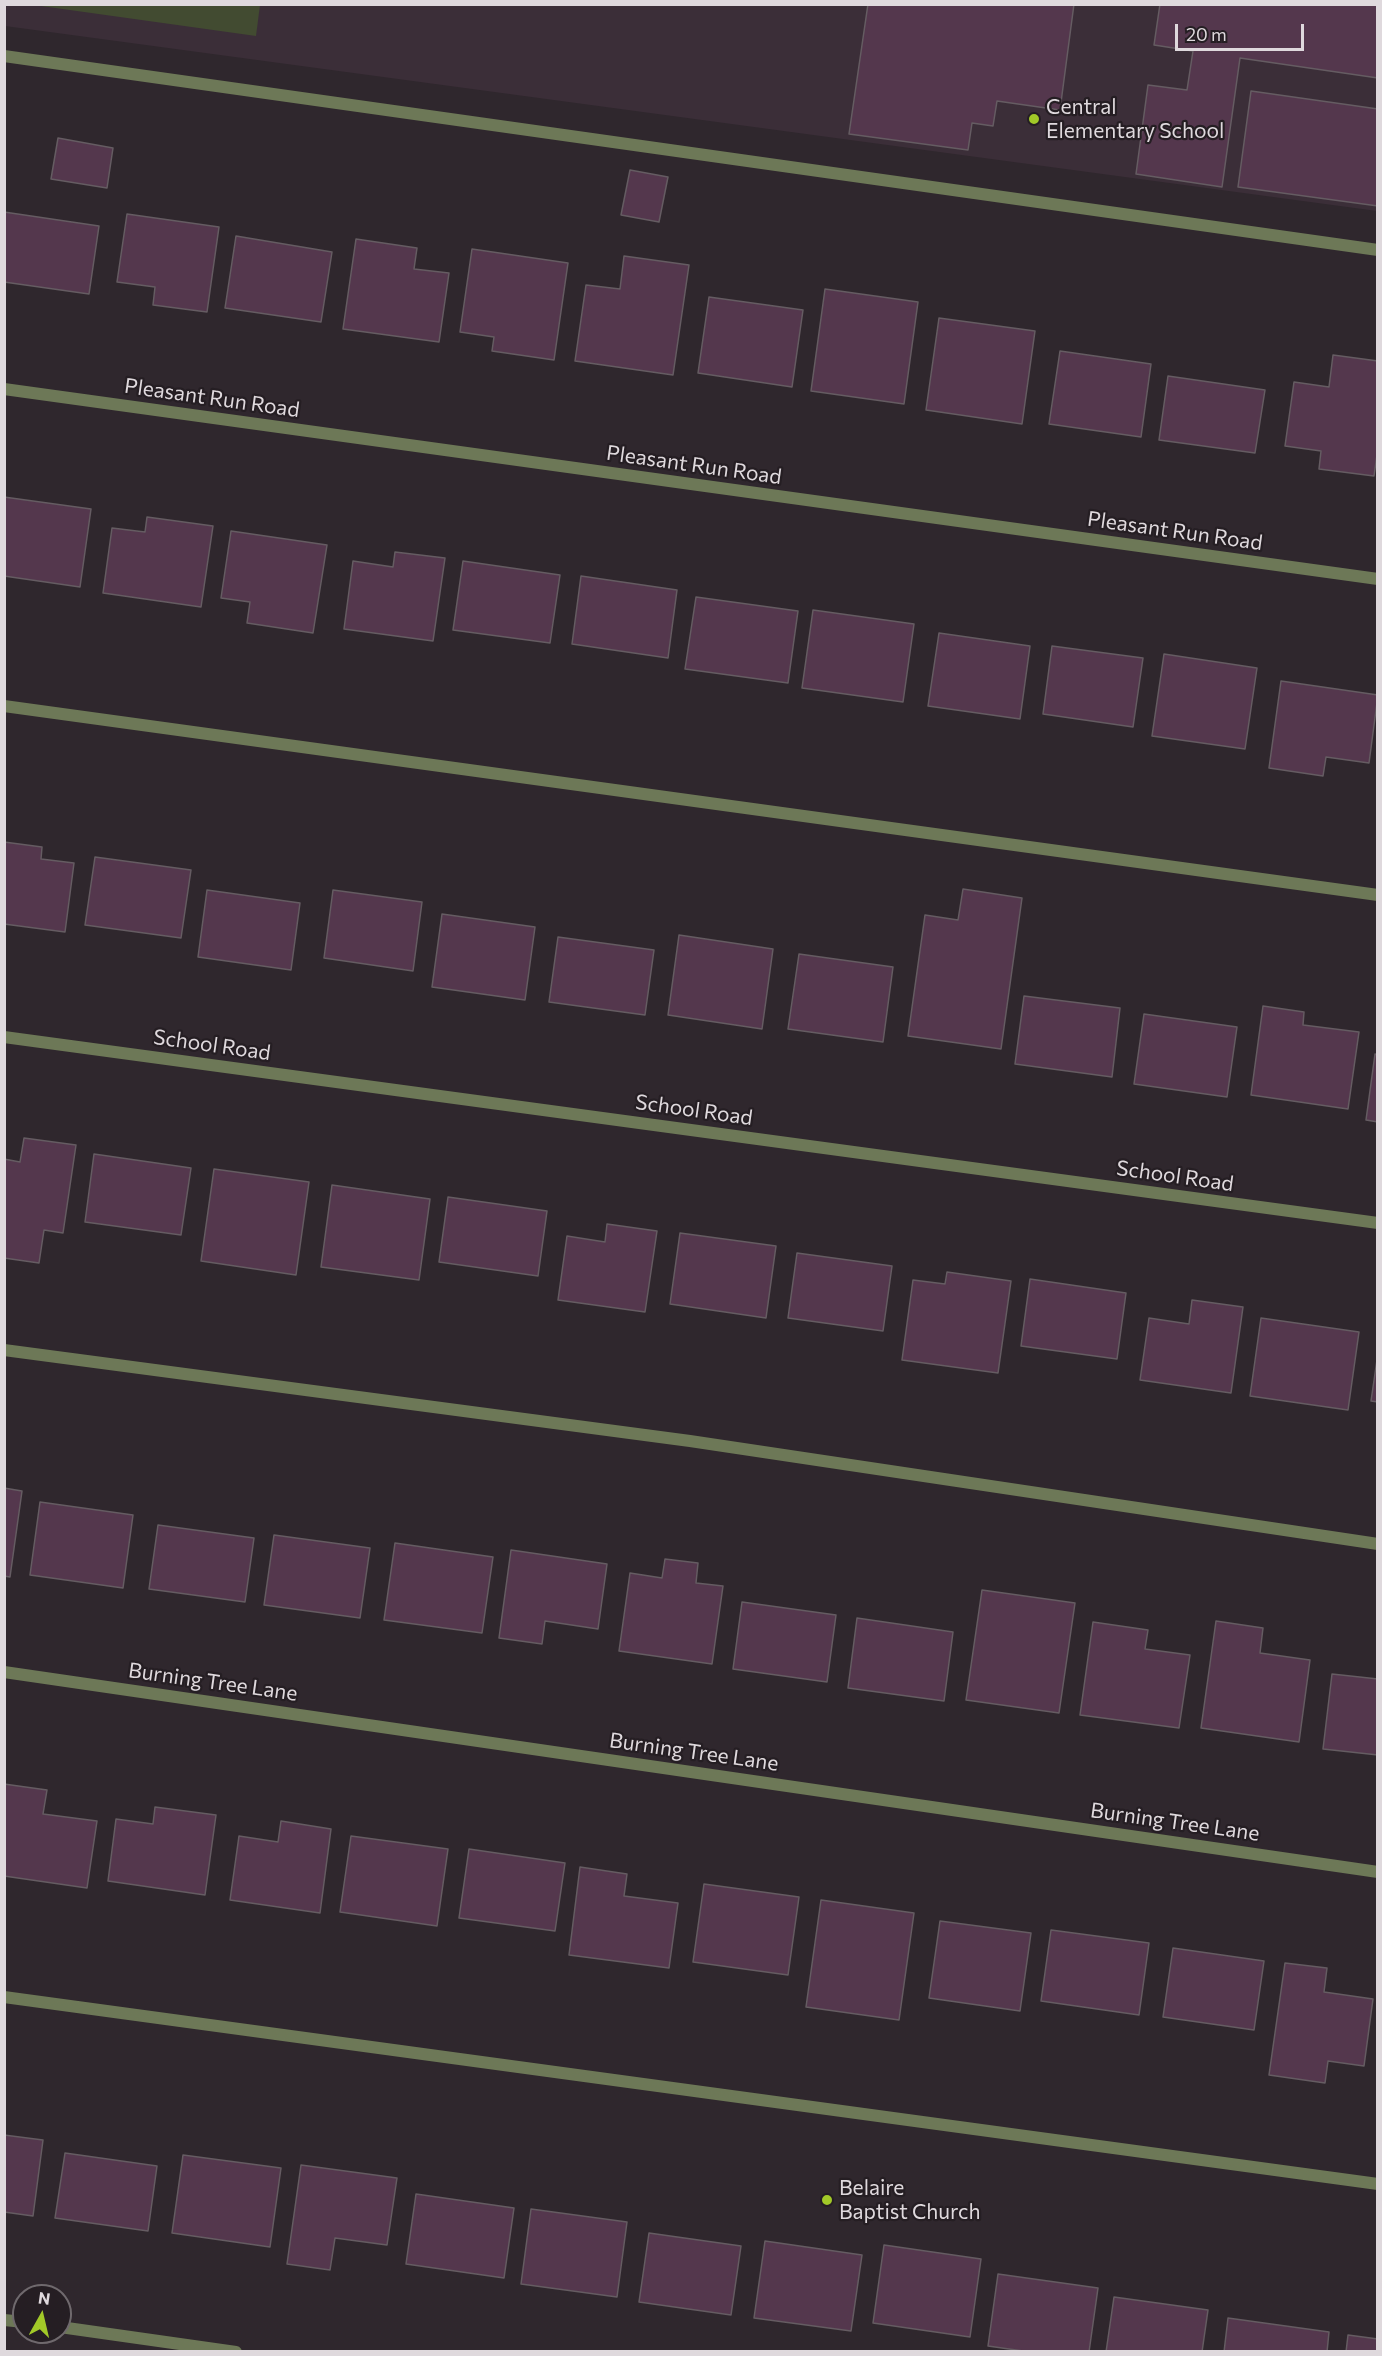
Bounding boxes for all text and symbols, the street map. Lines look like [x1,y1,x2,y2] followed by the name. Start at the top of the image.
[1178,12,1307,50] scale bar
[1186,23,1227,45] text: 20 m
[1046,94,1224,144] place label: Central Elementary School
[1027,112,1041,126] marker: Central Elementary School
[123,373,301,423] street label: Pleasant Run Road
[605,440,783,490] street label: Pleasant Run Road
[1086,506,1264,556] street label: Pleasant Run Road
[152,1024,272,1066] street label: School Road
[634,1089,754,1131] street label: School Road
[1115,1155,1235,1197] street label: School Road
[127,1658,299,1706] street label: Burning Tree Lane
[608,1728,780,1776] street label: Burning Tree Lane
[1089,1798,1261,1846] street label: Burning Tree Lane
[839,2175,981,2225] place label: Belaire Baptist Church
[820,2193,834,2207] marker: Belaire Baptist Church
[12,2284,72,2344] north arrow
[37,2287,52,2308] text: N

